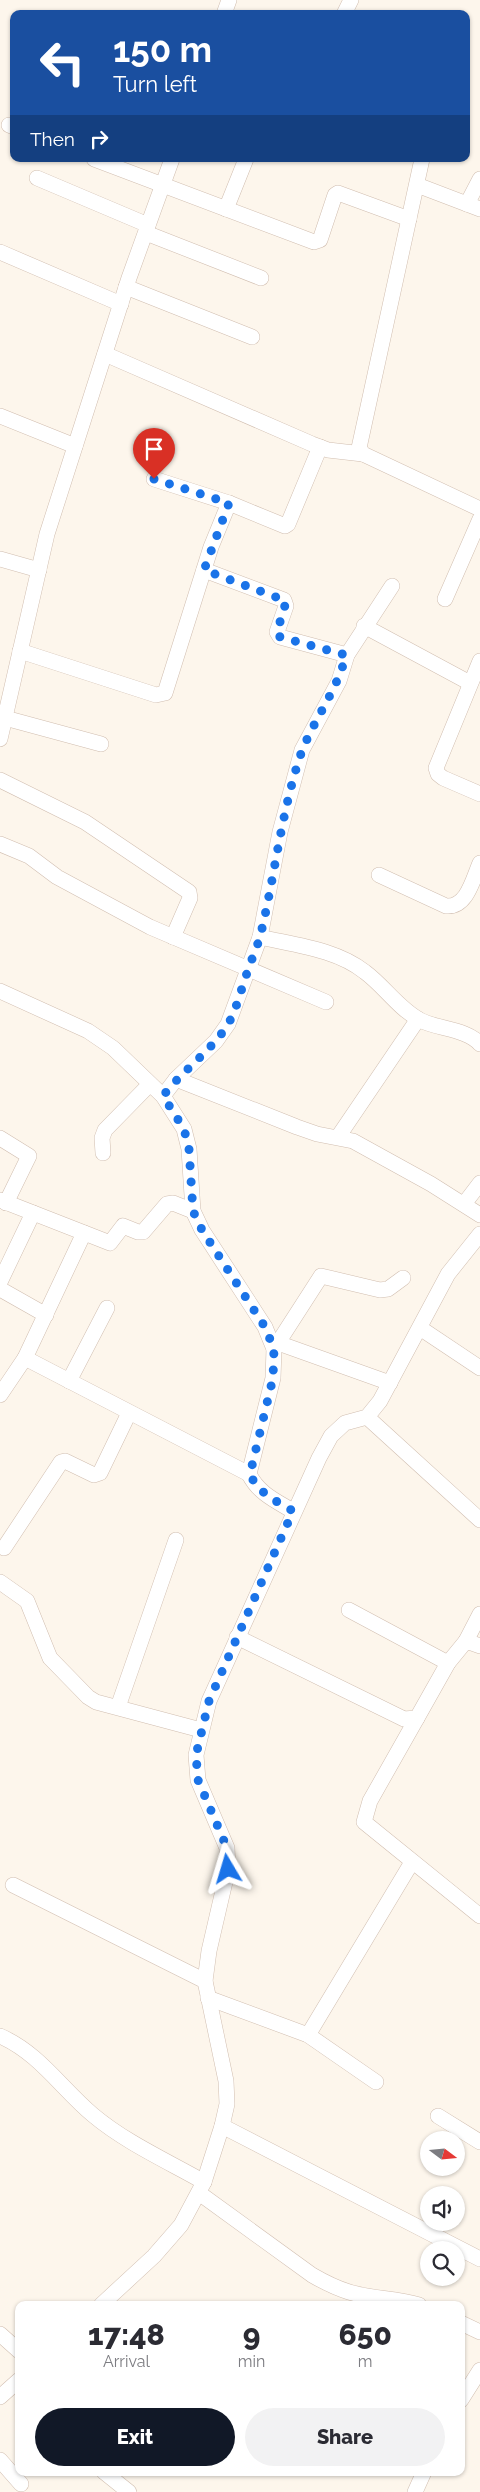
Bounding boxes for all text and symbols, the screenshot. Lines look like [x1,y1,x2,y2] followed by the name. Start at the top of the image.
[113,29,212,70] text: 150 m
[30,30,95,95] icon: left
[113,71,197,97] text: Turn left
[85,125,113,153] icon: right
[30,128,75,150] text: Then
[133,428,175,479] pin
[140,435,168,463] icon: arrive
[201,1842,253,1894] position arrow
[420,2131,465,2176] north arrow
[420,2131,465,2286] map controls
[420,2186,465,2231] button: sound
[420,2241,465,2286] button: search
[88,2317,165,2352] text: 17:48
[243,2317,260,2352] text: 9
[338,2317,392,2352] text: 650
[103,2352,150,2371] text: Arrival
[238,2352,265,2371] text: min
[358,2352,373,2371] text: m
[35,2408,235,2466] button: Exit
[245,2408,445,2466] button: Share

